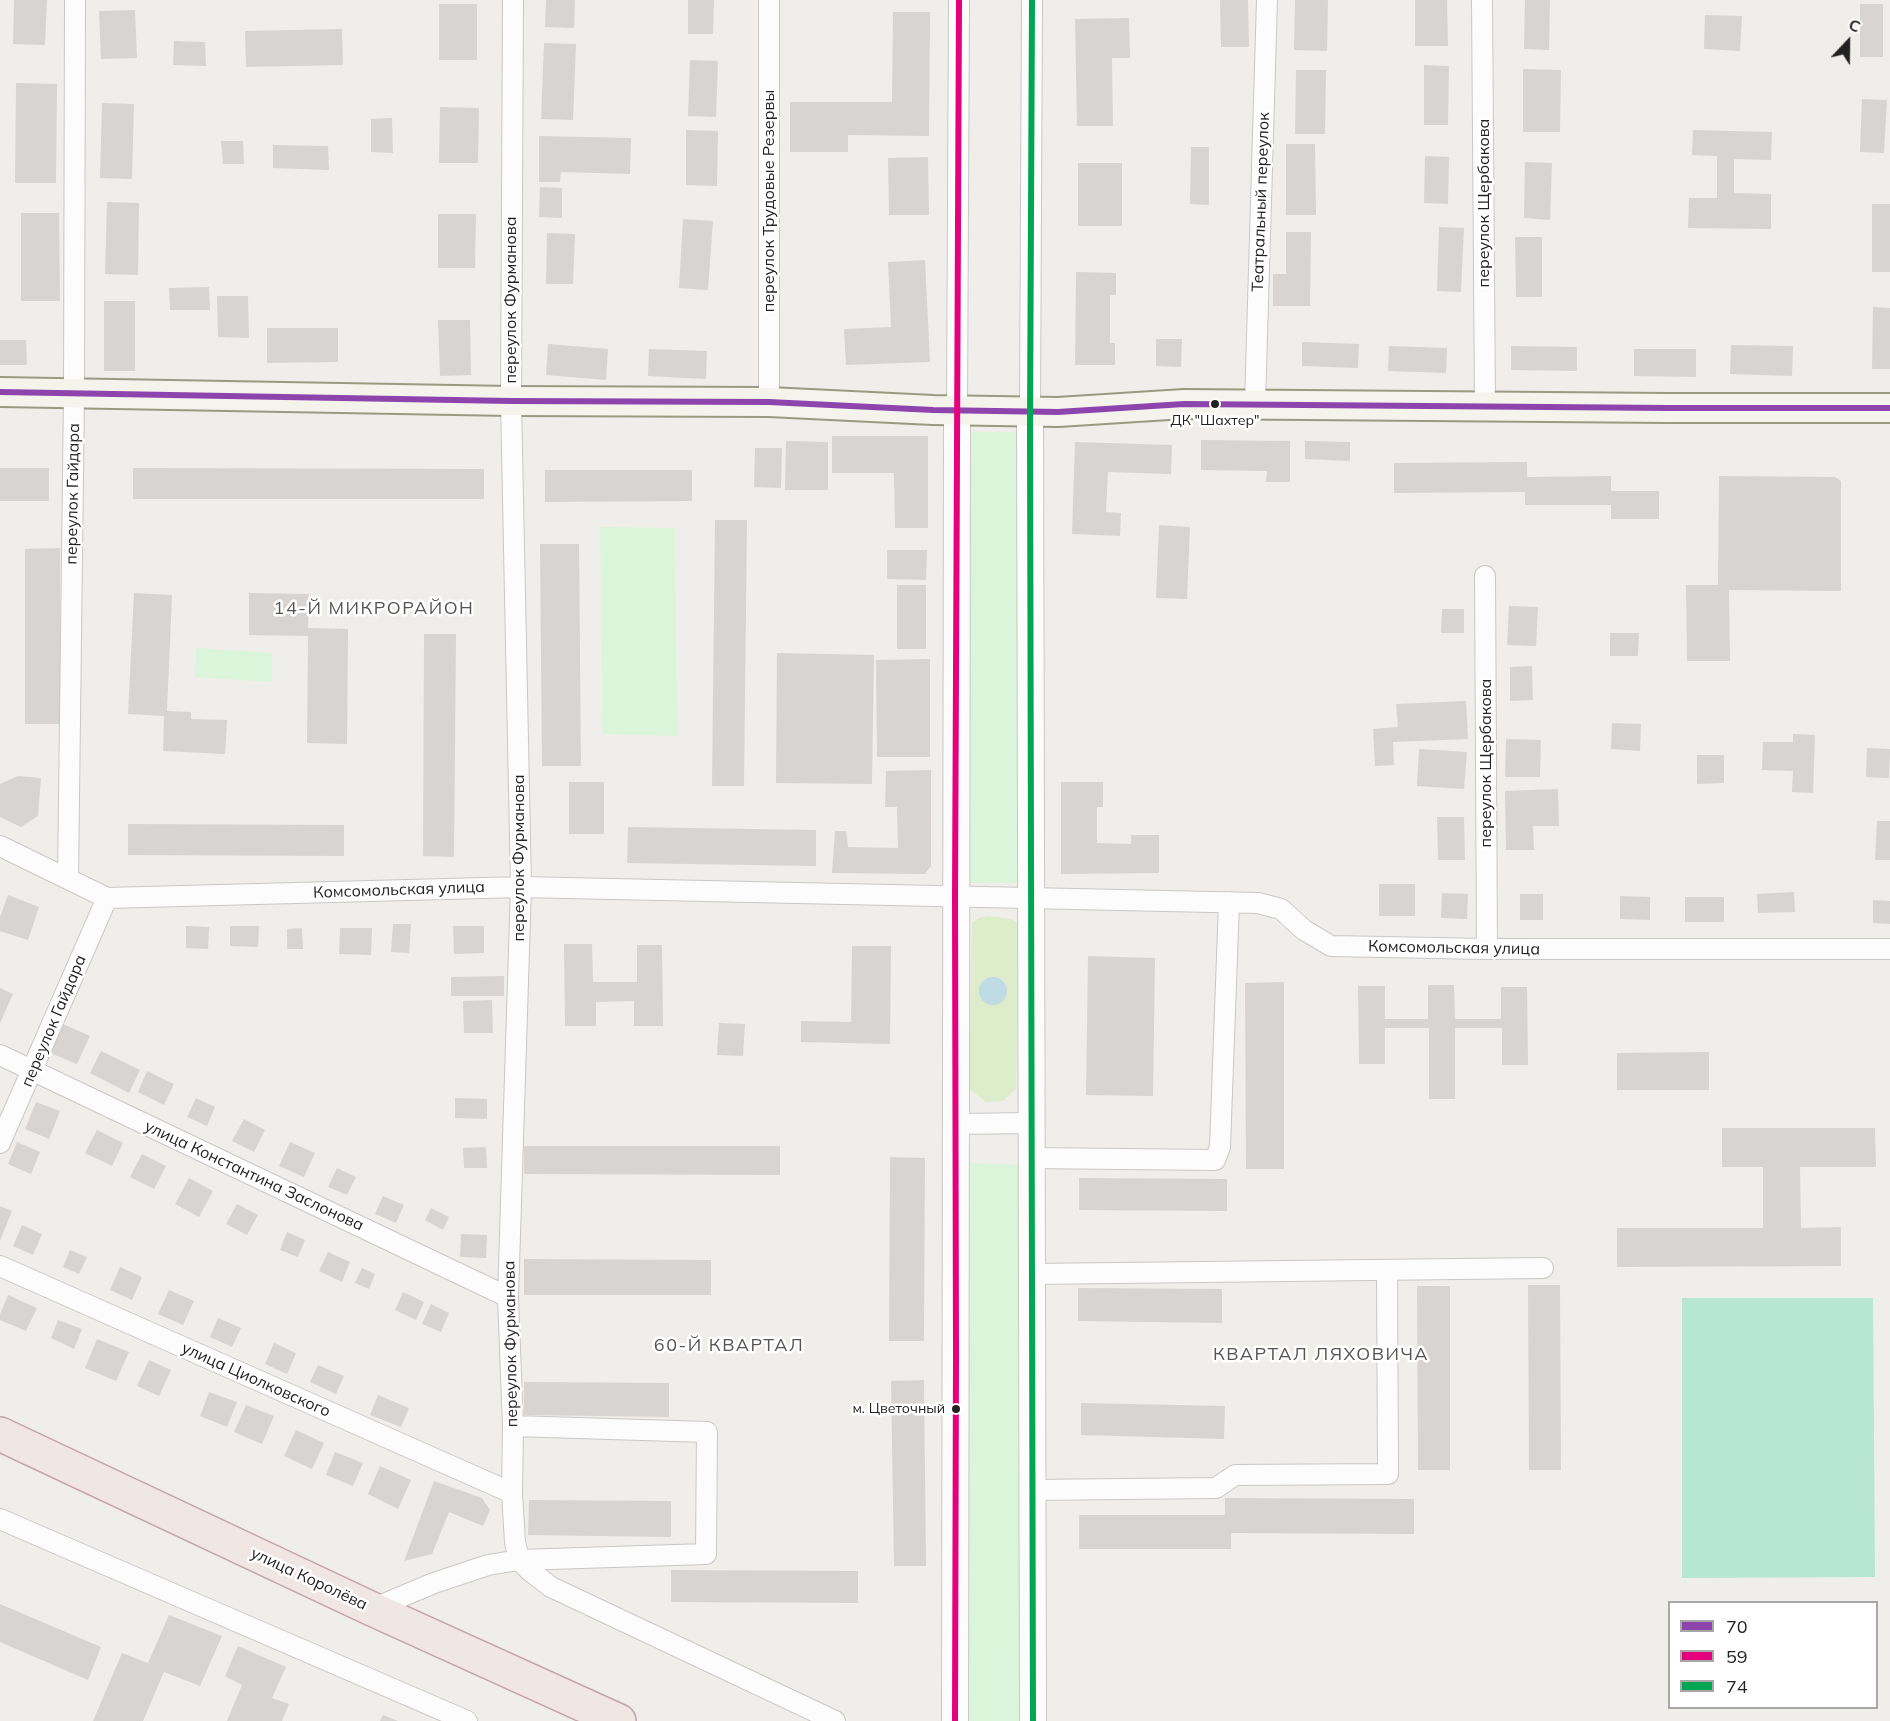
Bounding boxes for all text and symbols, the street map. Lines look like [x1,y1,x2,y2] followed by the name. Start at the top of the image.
[1818,12,1878,72] north arrow
[1846,14,1864,37] text: С
[759,90,779,312] street label: переулок Трудовые Резервы
[1248,112,1274,292] street label: Театральный переулок
[1474,119,1494,287] street label: переулок Щербакова
[501,217,521,383] street label: переулок Фурманова
[1209,398,1221,410] marker: ДК "Шахтер"
[1170,413,1260,429] place label: ДК "Шахтер"
[62,423,84,565] street label: переулок Гайдара
[274,598,474,620] district label: 14-Й МИКРОРАЙОН
[1476,679,1496,847] street label: переулок Щербакова
[509,775,529,941] street label: переулок Фурманова
[313,877,485,903] street label: Комсомольская улица
[1368,937,1540,959] street label: Комсомольская улица
[18,952,90,1090] street label: переулок Гайдара
[141,1117,367,1235] street label: улица Константина Заслонова
[500,1260,522,1428] street label: переулок Фурманова
[654,1335,804,1357] district label: 60-Й КВАРТАЛ
[179,1338,333,1422] street label: улица Циолковского
[1213,1344,1429,1366] district label: КВАРТАЛ ЛЯХОВИЧА
[852,1401,945,1417] place label: м. Цветочный
[950,1403,962,1415] marker: м. Цветочный
[248,1544,370,1614] street label: улица Королёва
[1668,1601,1878,1709] legend
[1726,1615,1748,1638] text: 70
[1726,1645,1748,1668] text: 59
[1726,1675,1748,1698] text: 74

